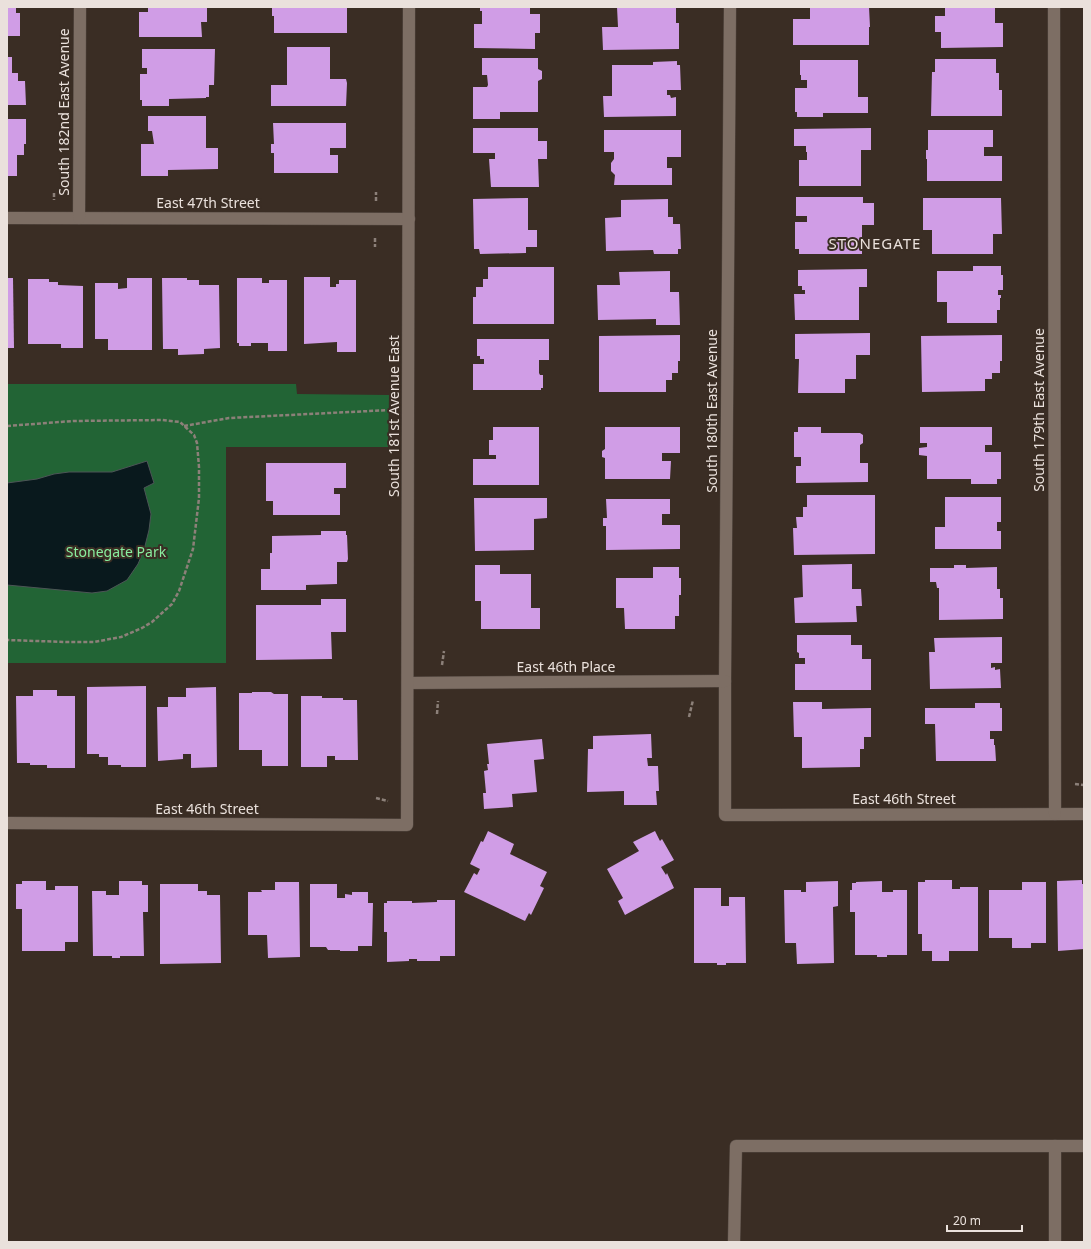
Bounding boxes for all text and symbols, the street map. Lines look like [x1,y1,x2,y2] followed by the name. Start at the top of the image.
[54,28,73,196] street label: South 182nd East Avenue
[156,193,260,212] street label: East 47th Street
[829,233,921,253] district label: STONEGATE
[1029,328,1048,492] street label: South 179th East Avenue
[702,329,721,493] street label: South 180th East Avenue
[384,335,403,497] street label: South 181st Avenue East
[66,542,167,561] park label: Stonegate Park
[517,657,616,676] street label: East 46th Place
[852,789,956,808] street label: East 46th Street
[155,799,259,818] street label: East 46th Street
[947,1207,1022,1233] scale bar
[953,1212,981,1229] text: 20 m

